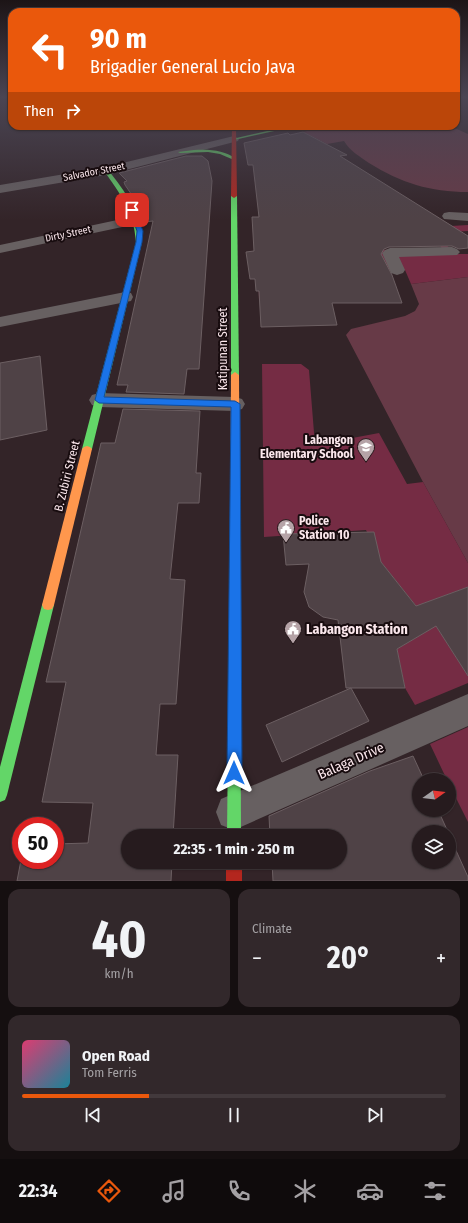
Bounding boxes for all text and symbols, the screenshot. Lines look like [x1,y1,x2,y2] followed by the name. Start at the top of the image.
[90,22,147,55] text: 90 m
[24,24,76,76] icon: left
[90,56,295,78] text: Brigadier General Lucio Java
[62,100,84,122] icon: right
[24,102,54,120] text: Then
[62,160,127,184] street label: Salvador Street
[115,193,149,227] pin
[121,199,143,221] icon: arrive
[44,223,93,245] street label: Dirty Street
[216,308,230,390] street label: Katipunan Street
[260,433,354,461] place label: Labangon Elementary School
[356,437,376,462] school or university icon: Labangon Elementary School
[51,439,83,513] street label: B. Zubiri Street
[299,514,350,542] place label: Police Station 10
[276,518,296,543] public building icon: Police Station 10
[283,619,303,644] public building icon: Labangon Station
[306,621,408,638] place label: Labangon Station
[315,739,387,783] street label: Balaga Drive
[213,752,255,794] position arrow
[412,773,456,817] north arrow
[412,773,456,869] map controls
[12,817,64,869] speed limit sign: 50
[412,825,456,869] button: layers
[173,840,295,858] text: 22:35 · 1 min · 250 m
[91,908,147,971] text: 40
[252,921,292,936] text: Climate
[327,940,371,976] text: 20°
[252,945,262,972] text: −
[436,945,446,972] text: +
[105,966,134,981] text: km/h
[82,1047,150,1065] text: Open Road
[82,1065,137,1080] text: Tom Ferris
[82,1104,104,1126] icon: previous
[223,1104,245,1126] icon: pause
[364,1104,386,1126] icon: next
[95,1177,123,1205] icon: directions
[160,1177,188,1205] icon: music
[225,1177,253,1205] icon: phone
[291,1177,319,1205] icon: climate
[356,1177,384,1205] icon: car
[421,1177,449,1205] icon: filters
[19,1180,57,1202] text: 22:34

